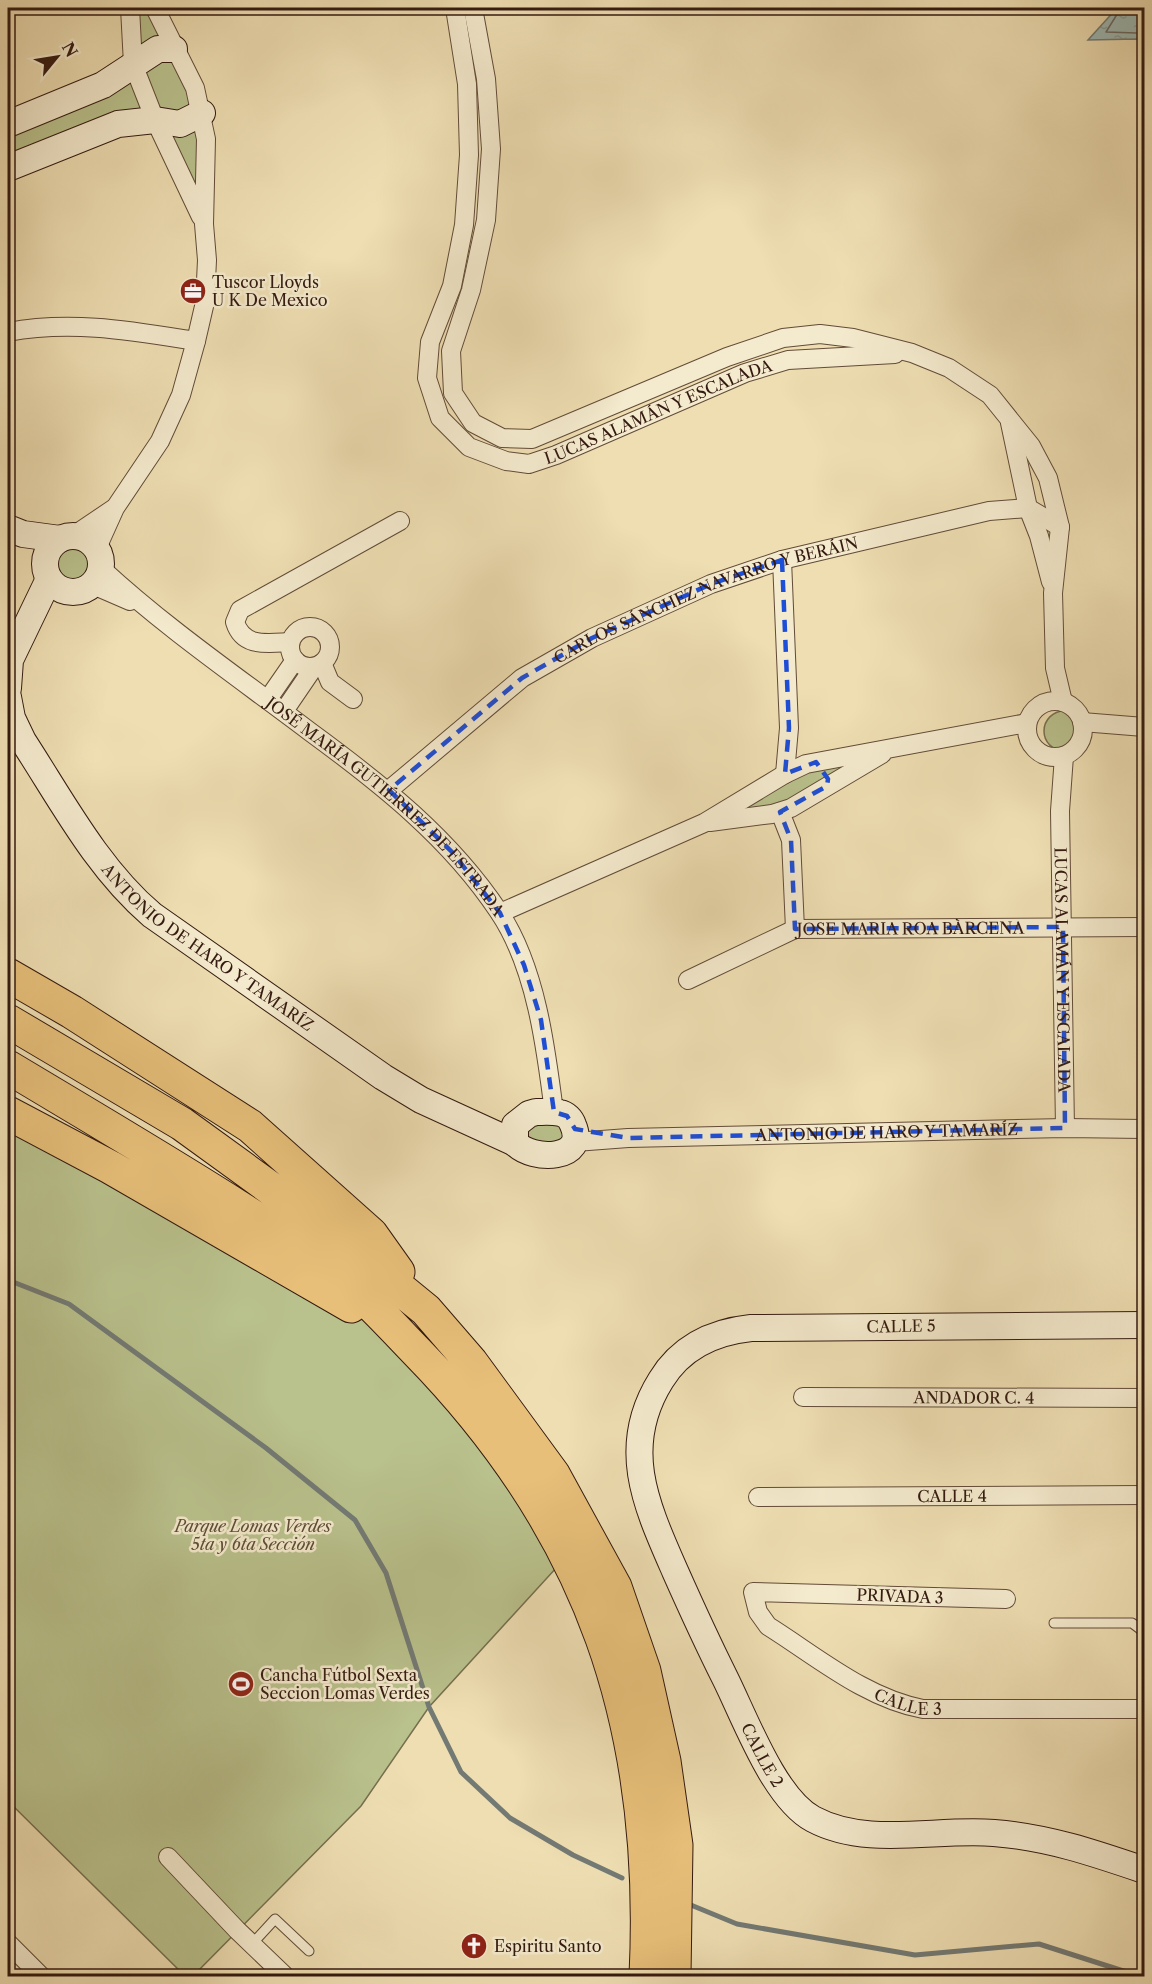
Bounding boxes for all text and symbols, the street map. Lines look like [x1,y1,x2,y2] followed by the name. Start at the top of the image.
[27,27,87,87] north arrow
[58,38,82,61] text: N
[212,272,328,310] place label: Tuscor Lloyds U K De Mexico
[178,276,208,306] office icon: Tuscor Lloyds U K De Mexico
[542,355,776,468] street label: LUCAS ALAMÁN Y ESCALADA
[550,532,860,668] street label: CARLOS SÁNCHEZ NAVARRO Y BERÁIN
[260,691,509,921] street label: JOSÉ MARÍA GUTIÉRREZ DE ESTRADA
[1051,847,1074,1094] street label: LUCAS ALAMÁN Y ESCALADA
[97,859,318,1035] street label: ANTONIO DE HARO Y TAMARÍZ
[794,918,1025,939] street label: JOSE MARIA ROA BÀRCENA
[754,1119,1019,1145] street label: ANTONIO DE HARO Y TAMARÍZ
[866,1315,936,1337] street label: CALLE 5
[913,1387,1034,1408] street label: ANDADOR C. 4
[917,1486,987,1506] street label: CALLE 4
[173,1516,331,1554] park label: Parque Lomas Verdes 5ta y 6ta Sección
[856,1584,944,1608] street label: PRIVADA 3
[260,1665,430,1703] place label: Cancha Fútbol Sexta Seccion Lomas Verdes
[226,1669,256,1699] sports icon: Cancha Fútbol Sexta Seccion Lomas Verdes
[871,1684,942,1719] street label: CALLE 3
[737,1720,788,1791] street label: CALLE 2
[459,1931,489,1961] church icon: Espiritu Santo
[494,1936,602,1956] place label: Espiritu Santo

